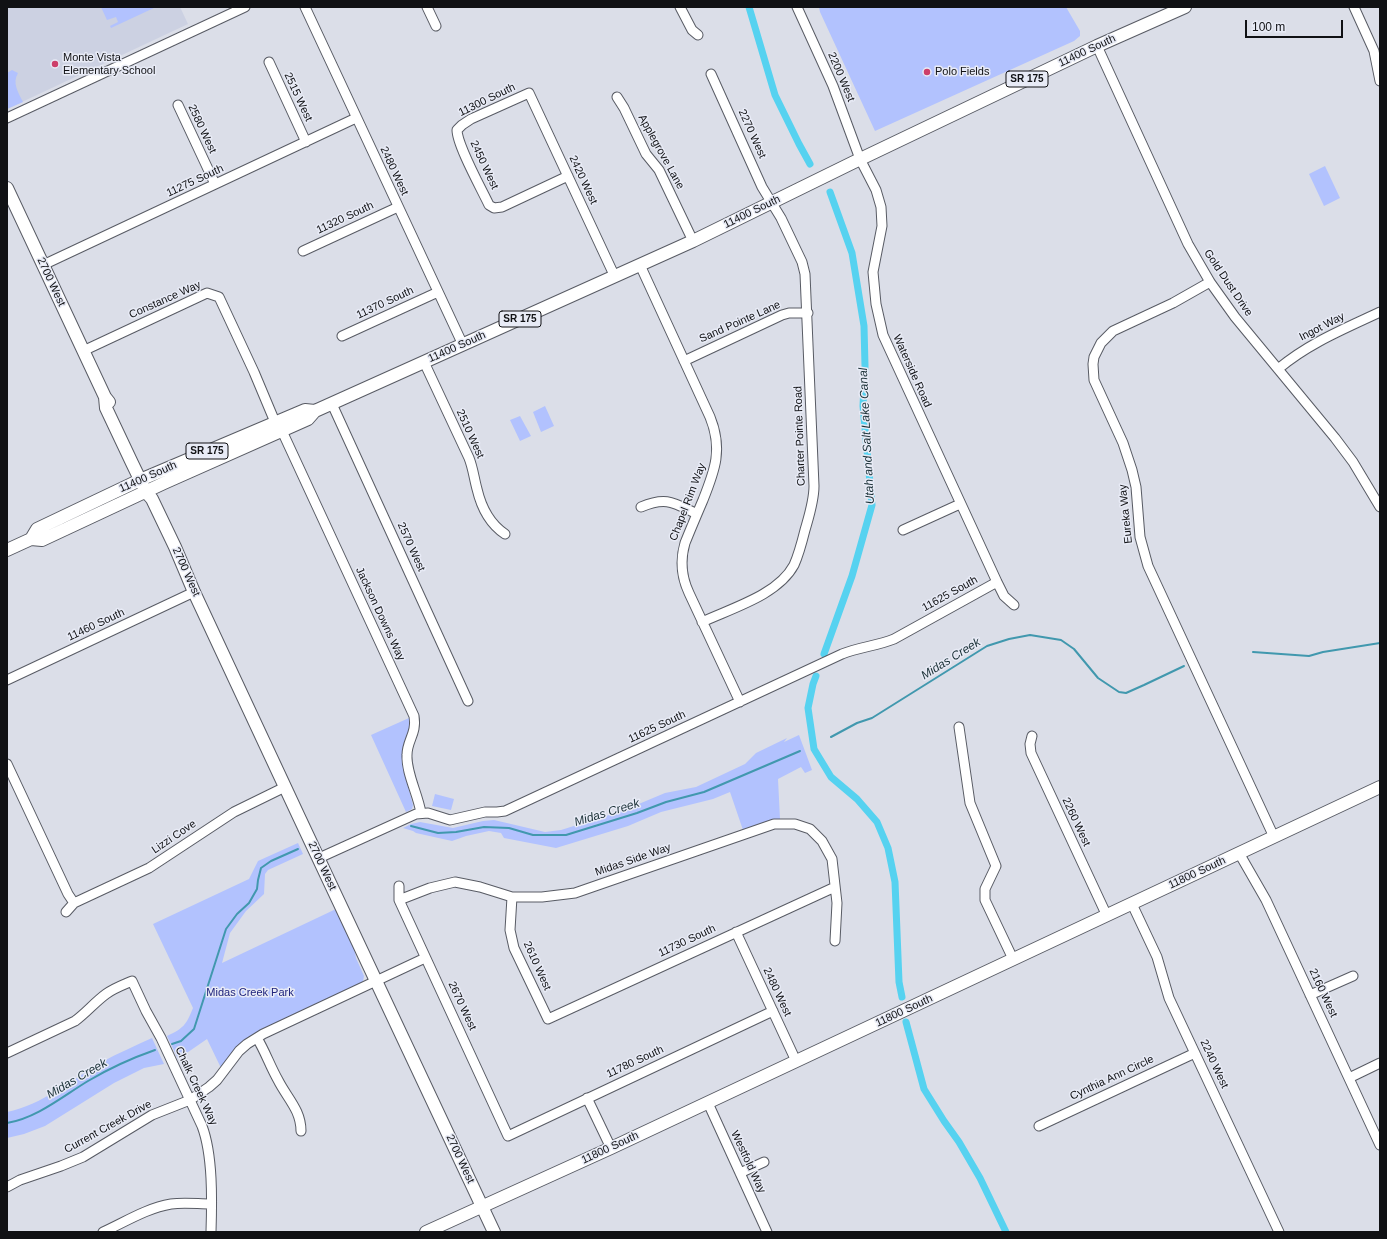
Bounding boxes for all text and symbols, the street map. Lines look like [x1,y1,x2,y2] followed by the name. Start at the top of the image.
[1247,12,1345,38] scale bar
[1252,20,1285,34] text: 100 m
[1056,32,1118,70] street label: 11400 South
[825,50,857,104] street label: 2200 West
[63,51,155,77] place label: Monte Vista Elementary School
[50,59,60,69] marker: Monte Vista Elementary School
[935,65,989,79] place label: Polo Fields
[922,67,932,77] marker: Polo Fields
[281,70,315,124] street label: 2515 West
[1006,71,1048,87] road number: SR 175
[456,81,518,119] street label: 11300 South
[185,102,219,156] street label: 2580 West
[735,107,769,161] street label: 2270 West
[635,112,687,192] street label: Applegrove Lane
[467,138,501,192] street label: 2450 West
[377,144,411,198] street label: 2480 West
[566,153,600,207] street label: 2420 West
[164,162,226,200] street label: 11275 South
[721,193,783,231] street label: 11400 South
[314,199,376,237] street label: 11320 South
[1201,247,1255,319] street label: Gold Dust Drive
[34,255,68,309] street label: 2700 West
[127,278,203,322] street label: Constance Way
[354,284,416,322] street label: 11370 South
[697,298,783,346] street label: Sand Pointe Lane
[1297,310,1347,344] street label: Ingot Way
[499,311,541,327] road number: SR 175
[426,328,488,366] street label: 11400 South
[890,332,934,410] street label: Waterside Road
[856,367,878,505] water label: Utah and Salt Lake Canal
[792,386,808,486] street label: Charter Pointe Road
[453,407,487,461] street label: 2510 West
[186,443,228,459] road number: SR 175
[117,458,179,496] street label: 11400 South
[667,461,709,543] street label: Chapel Rim Way
[1116,484,1136,544] street label: Eureka Way
[394,520,428,574] street label: 2570 West
[169,545,203,599] street label: 2700 West
[353,565,407,663] street label: Jackson Downs Way
[920,573,980,615] street label: 11625 South
[65,606,127,644] street label: 11460 South
[919,635,983,683] water label: Midas Creek
[626,708,688,746] street label: 11625 South
[1059,795,1093,849] street label: 2260 West
[573,796,641,830] water label: Midas Creek
[149,817,199,857] street label: Lizzi Cove
[305,839,339,893] street label: 2700 West
[593,841,673,879] street label: Midas Side Way
[1166,854,1228,892] street label: 11800 South
[656,922,718,960] street label: 11730 South
[520,939,554,993] street label: 2610 West
[760,965,794,1019] street label: 2480 West
[1306,966,1340,1020] street label: 2160 West
[445,979,479,1033] street label: 2670 West
[206,986,294,1000] park label: Midas Creek Park
[873,992,935,1030] street label: 11800 South
[1197,1037,1231,1091] street label: 2240 West
[604,1043,666,1081] street label: 11780 South
[172,1045,220,1127] street label: Chalk Creek Way
[1068,1053,1156,1103] street label: Cynthia Ann Circle
[44,1056,110,1102] water label: Midas Creek
[62,1098,154,1156] street label: Current Creek Drive
[579,1129,641,1167] street label: 11800 South
[728,1129,768,1195] street label: Westfold Way
[443,1132,477,1186] street label: 2700 West

